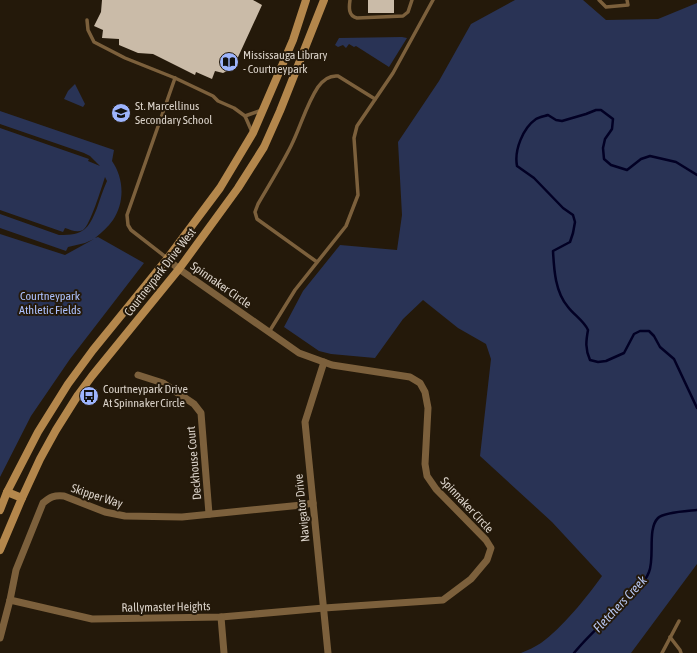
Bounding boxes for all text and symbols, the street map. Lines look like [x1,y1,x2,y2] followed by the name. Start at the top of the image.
[243,48,328,76] place label: Mississauga Library - Courtneypark
[218,51,240,73] library icon: Mississauga Library - Courtneypark
[135,99,213,127] place label: St. Marcellinus Secondary School
[110,102,132,124] school or university icon: St. Marcellinus Secondary School
[121,225,199,319] street label: Courtneypark Drive West
[188,259,254,311] street label: Spinnaker Circle
[19,289,81,317] park label: Courtneypark Athletic Fields
[103,382,188,410] place label: Courtneypark Drive At Spinnaker Circle
[78,385,100,407] bus stop icon: Courtneypark Drive At Spinnaker Circle
[184,425,204,501] street label: Deckhouse Court
[291,473,313,543] street label: Navigator Drive
[438,474,496,536] street label: Spinnaker Circle
[69,481,125,511] street label: Skipper Way
[590,572,650,635] water label: Fletchers Creek
[121,599,211,615] street label: Rallymaster Heights

